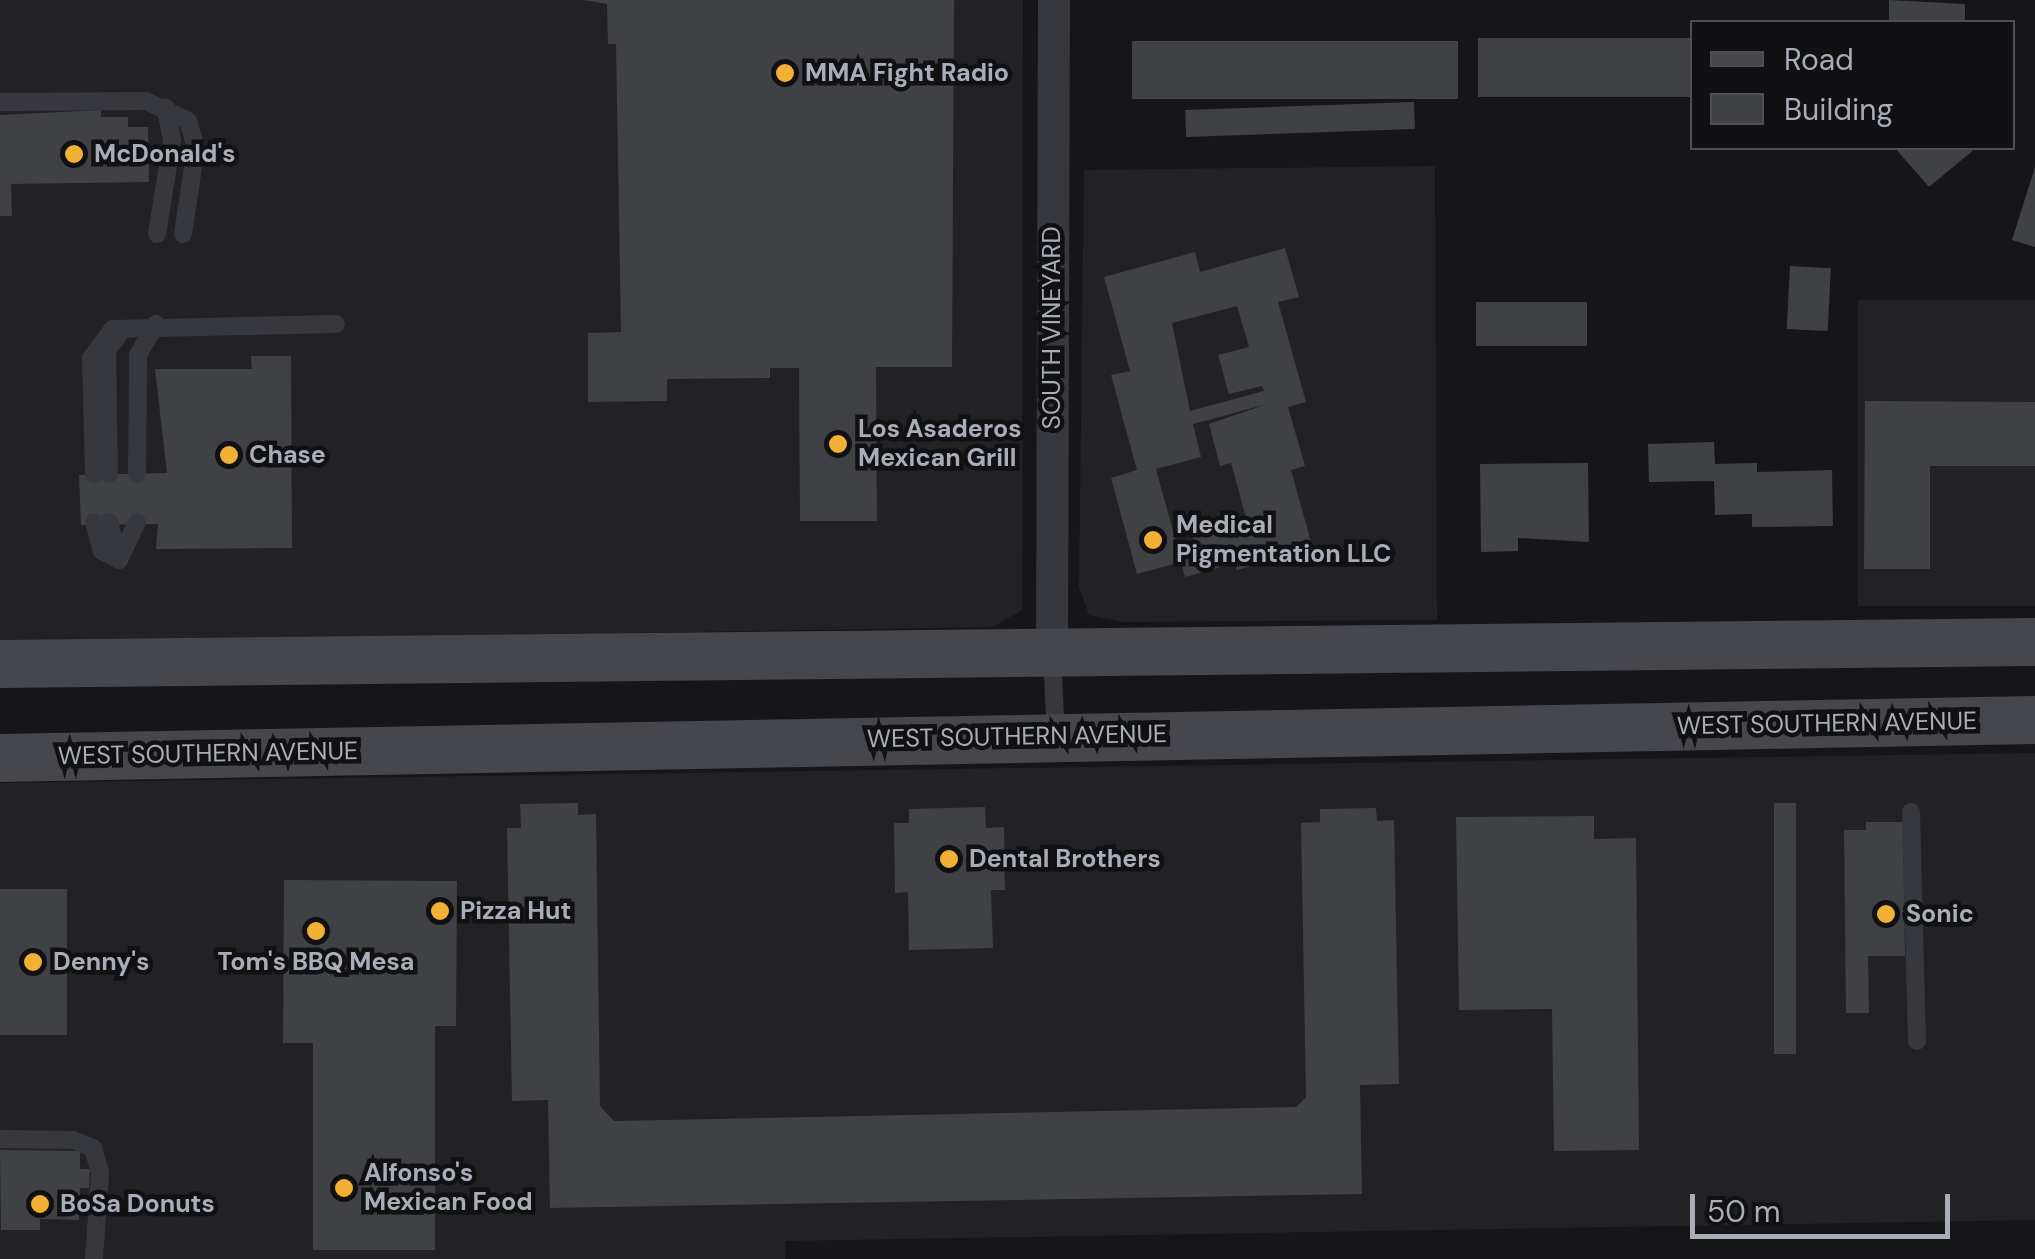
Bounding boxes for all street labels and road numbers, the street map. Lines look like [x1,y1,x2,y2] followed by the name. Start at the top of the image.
[1037,226,1067,430] street label: SOUTH VINEYARD
[1677,706,1977,742] street label: WEST SOUTHERN AVENUE
[867,719,1167,755] street label: WEST SOUTHERN AVENUE
[58,736,358,772] street label: WEST SOUTHERN AVENUE

